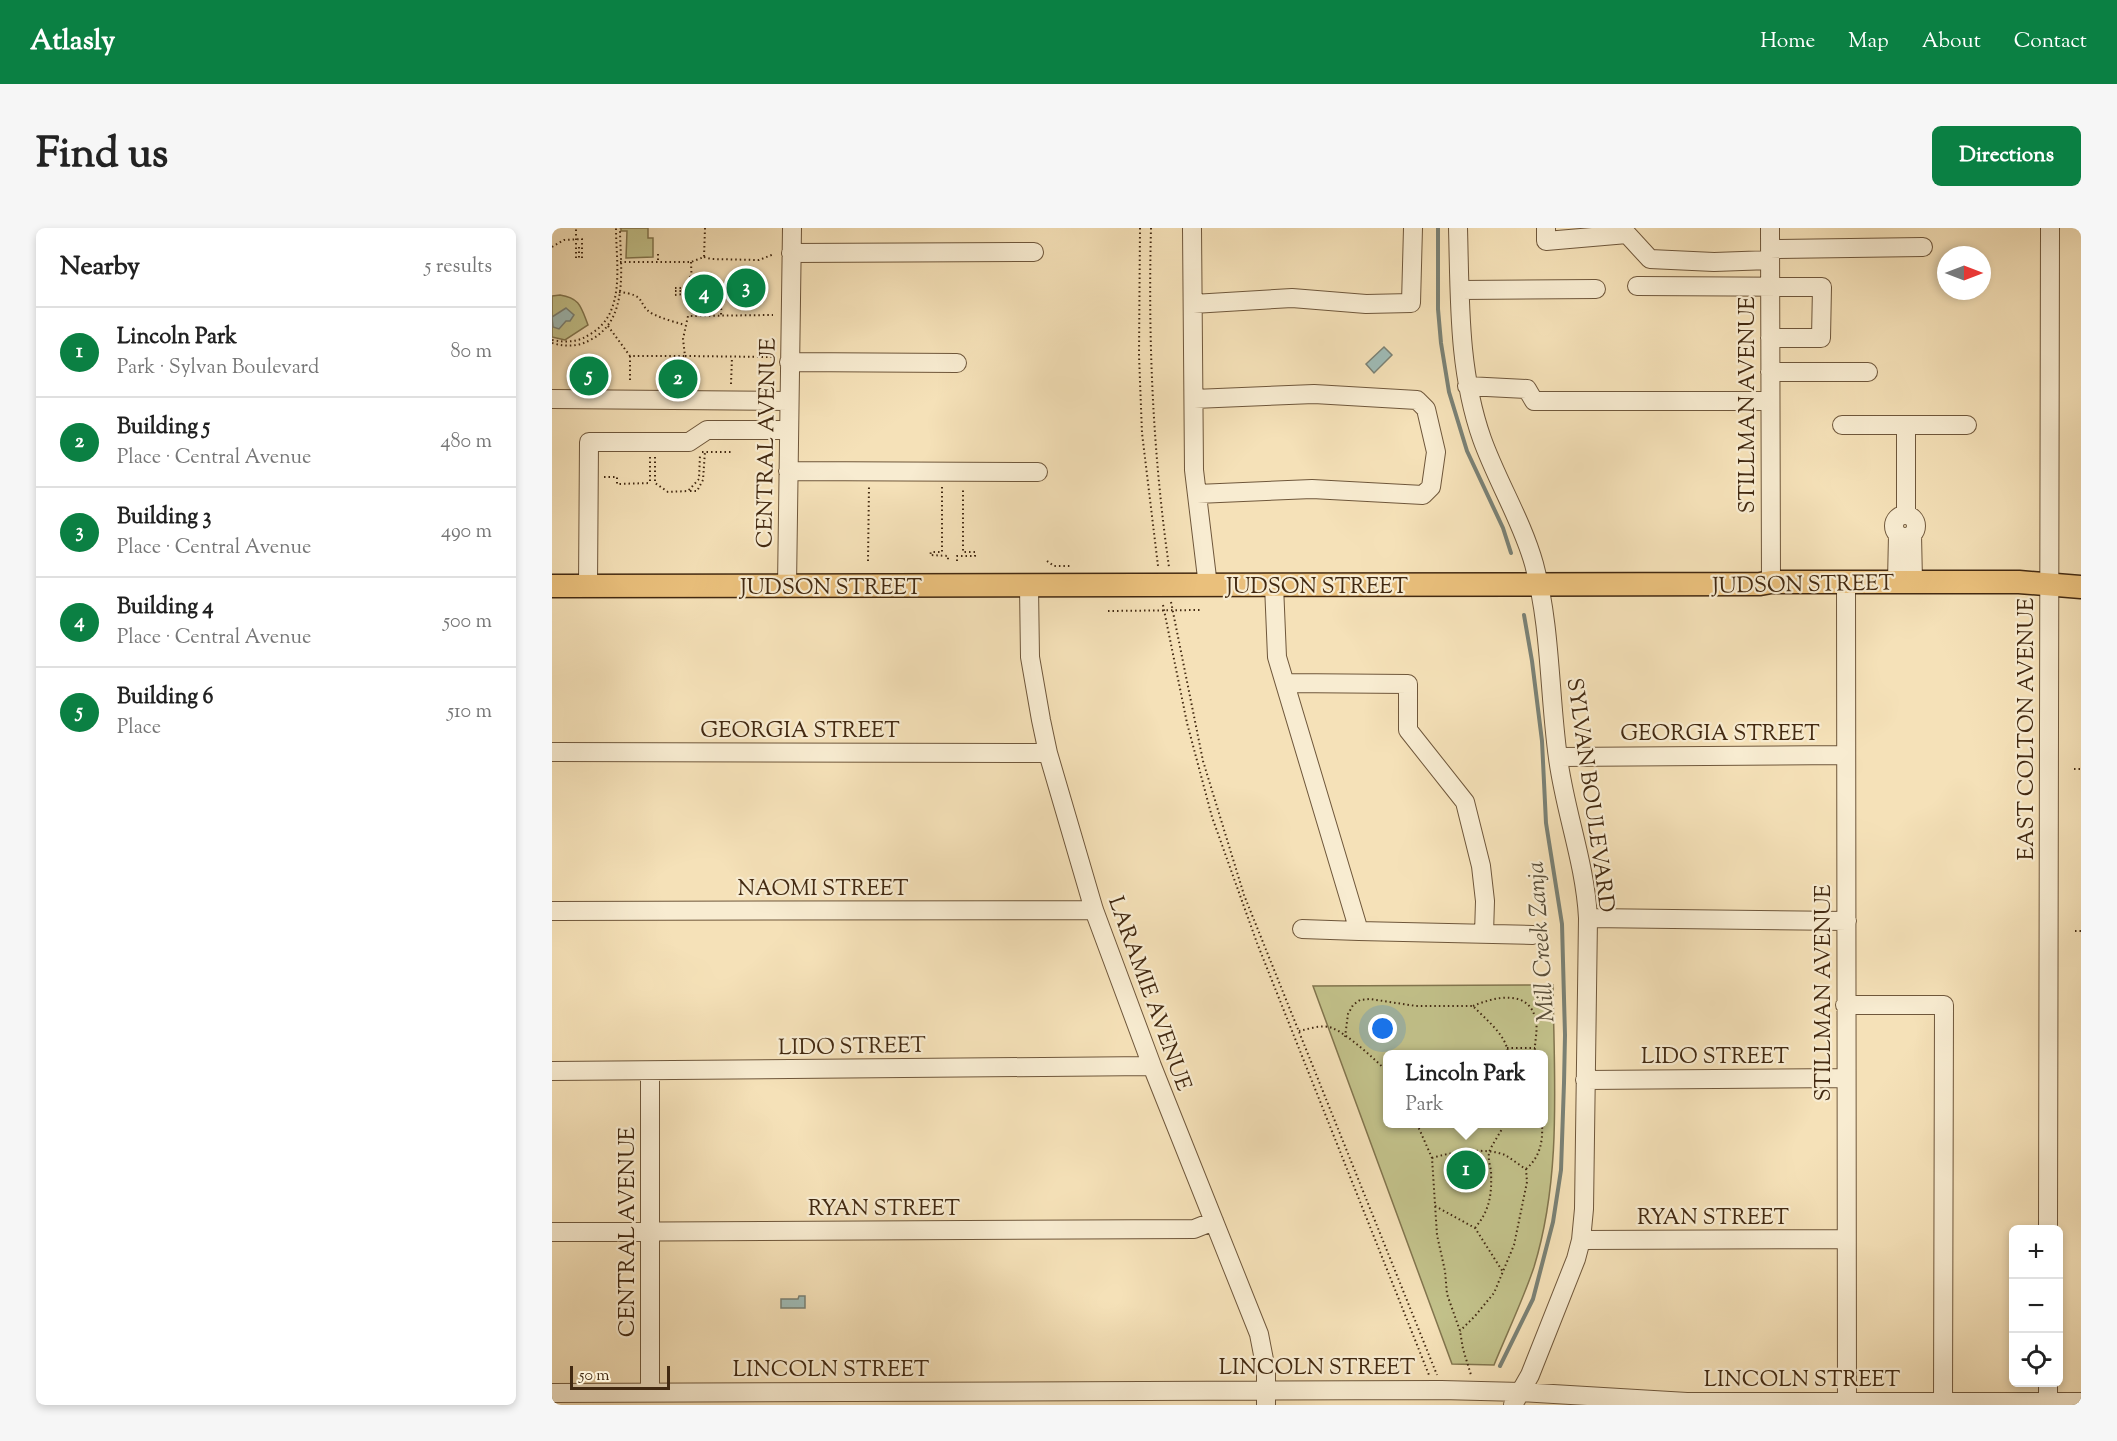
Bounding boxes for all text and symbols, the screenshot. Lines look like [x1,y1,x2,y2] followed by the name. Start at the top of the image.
[30,22,115,62] text: Atlasly
[1760,27,1815,57] text: Home
[1848,27,1889,57] text: Map
[1922,27,1981,57] text: About
[2014,27,2087,57] text: Contact
[36,126,168,186] text: Find us
[1932,126,2081,186] button: Directions
[1937,246,1991,300] north arrow
[60,249,140,286] text: Nearby
[425,253,492,282] text: 5 results
[726,266,766,310] pin: 3
[684,272,724,316] pin: 4
[1733,296,1765,514] street label: STILLMAN AVENUE
[117,322,237,354] text: Lincoln Park
[76,338,83,367] text: 1
[451,338,492,367] text: 80 m
[750,338,786,548] street label: CENTRAL AVENUE
[117,354,319,383] text: Park · Sylvan Boulevard
[570,354,609,398] pin: 5
[658,356,698,402] pin: 2
[117,412,210,444] text: Building 5
[75,428,84,457] text: 2
[441,428,492,457] text: 480 m
[117,444,311,473] text: Place · Central Avenue
[117,502,211,534] text: Building 3
[75,518,84,547] text: 3
[441,518,492,547] text: 490 m
[117,534,311,563] text: Place · Central Avenue
[1711,568,1895,604] street label: JUDSON STREET
[1225,572,1408,604] street label: JUDSON STREET
[739,573,922,605] street label: JUDSON STREET
[117,592,214,624] text: Building 4
[2012,598,2044,860] street label: EAST COLTON AVENUE
[74,608,85,637] text: 4
[443,608,492,637] text: 500 m
[117,624,311,653] text: Place · Central Avenue
[1557,676,1621,915] street label: SYLVAN BOULEVARD
[117,682,214,714] text: Building 6
[76,698,83,727] text: 5
[447,698,492,727] text: 510 m
[117,714,161,743] text: Place
[700,716,900,748] street label: GEORGIA STREET
[1620,719,1820,751] street label: GEORGIA STREET
[1519,860,1565,1024] water label: Mill Creek Zanja
[737,874,909,906] street label: NAOMI STREET
[1809,884,1841,1102] street label: STILLMAN AVENUE
[1098,892,1198,1096] street label: LARAMIE AVENUE
[1368,1014,1397,1043] your location
[778,1031,927,1065] street label: LIDO STREET
[1641,1042,1789,1074] street label: LIDO STREET
[1383,1050,1548,1128] popup
[1405,1059,1526,1091] text: Lincoln Park
[1405,1091,1444,1120] text: Park
[613,1127,645,1337] street label: CENTRAL AVENUE
[1446,1148,1486,1192] pin: 1
[808,1194,961,1226] street label: RYAN STREET
[1637,1203,1790,1235] street label: RYAN STREET
[2009,1225,2063,1387] map controls
[2009,1225,2063,1279] button: +
[2009,1279,2063,1333] button: −
[2009,1333,2063,1387] button: locate
[1219,1353,1416,1385] street label: LINCOLN STREET
[733,1355,930,1387] street label: LINCOLN STREET
[570,1363,670,1390] scale bar
[579,1365,610,1388] text: 50 m
[1704,1365,1901,1397] street label: LINCOLN STREET

